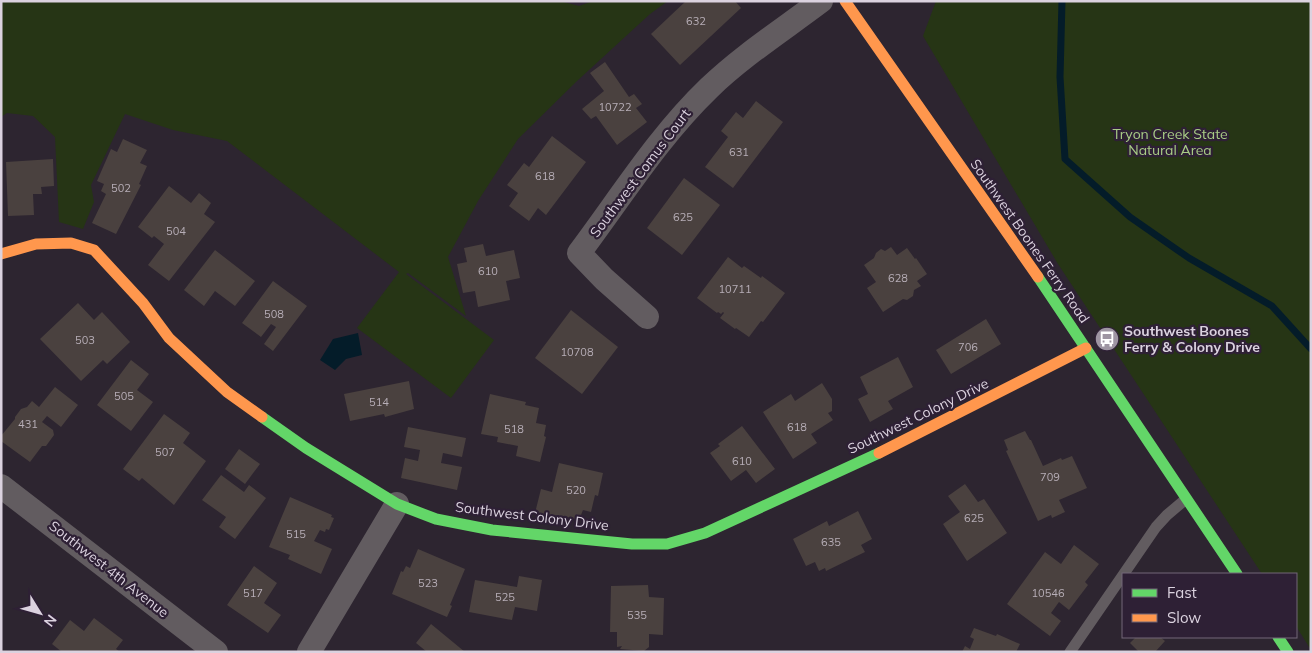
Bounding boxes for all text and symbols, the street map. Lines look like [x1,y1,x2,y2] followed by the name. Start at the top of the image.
[686,14,706,28] house number: 632
[599,100,632,114] house number: 10722
[586,105,694,241] street label: Southwest Comus Court
[1112,125,1228,159] park label: Tryon Creek State Natural Area
[729,145,749,159] house number: 631
[966,156,1094,326] street label: Southwest Boones Ferry Road
[535,169,555,183] house number: 618
[111,181,131,195] house number: 502
[673,210,693,224] house number: 625
[166,224,186,238] house number: 504
[478,264,498,278] house number: 610
[888,271,908,285] house number: 628
[719,282,752,296] house number: 10711
[264,307,284,321] house number: 508
[1124,322,1260,356] place label: Southwest Boones Ferry & Colony Drive
[1094,326,1120,352] bus stop icon: Southwest Boones Ferry & Colony Drive
[75,333,95,347] house number: 503
[958,340,978,354] house number: 706
[561,345,594,359] house number: 10708
[845,374,991,458] street label: Southwest Colony Drive
[114,389,134,403] house number: 505
[369,395,389,409] house number: 514
[18,417,38,431] house number: 431
[787,420,807,434] house number: 618
[504,422,524,436] house number: 518
[155,445,175,459] house number: 507
[732,454,752,468] house number: 610
[1040,470,1060,484] house number: 709
[566,483,586,497] house number: 520
[454,498,610,534] street label: Southwest Colony Drive
[964,511,984,525] house number: 625
[46,517,172,621] street label: Southwest 4th Avenue
[286,527,306,541] house number: 515
[821,535,841,549] house number: 635
[1122,573,1297,638] legend
[418,576,438,590] house number: 523
[1167,583,1197,602] text: Fast
[243,586,263,600] house number: 517
[1032,586,1065,600] house number: 10546
[15,588,65,638] north arrow
[495,590,515,604] house number: 525
[627,608,647,622] house number: 535
[1167,608,1201,627] text: Slow
[40,611,61,630] text: N

